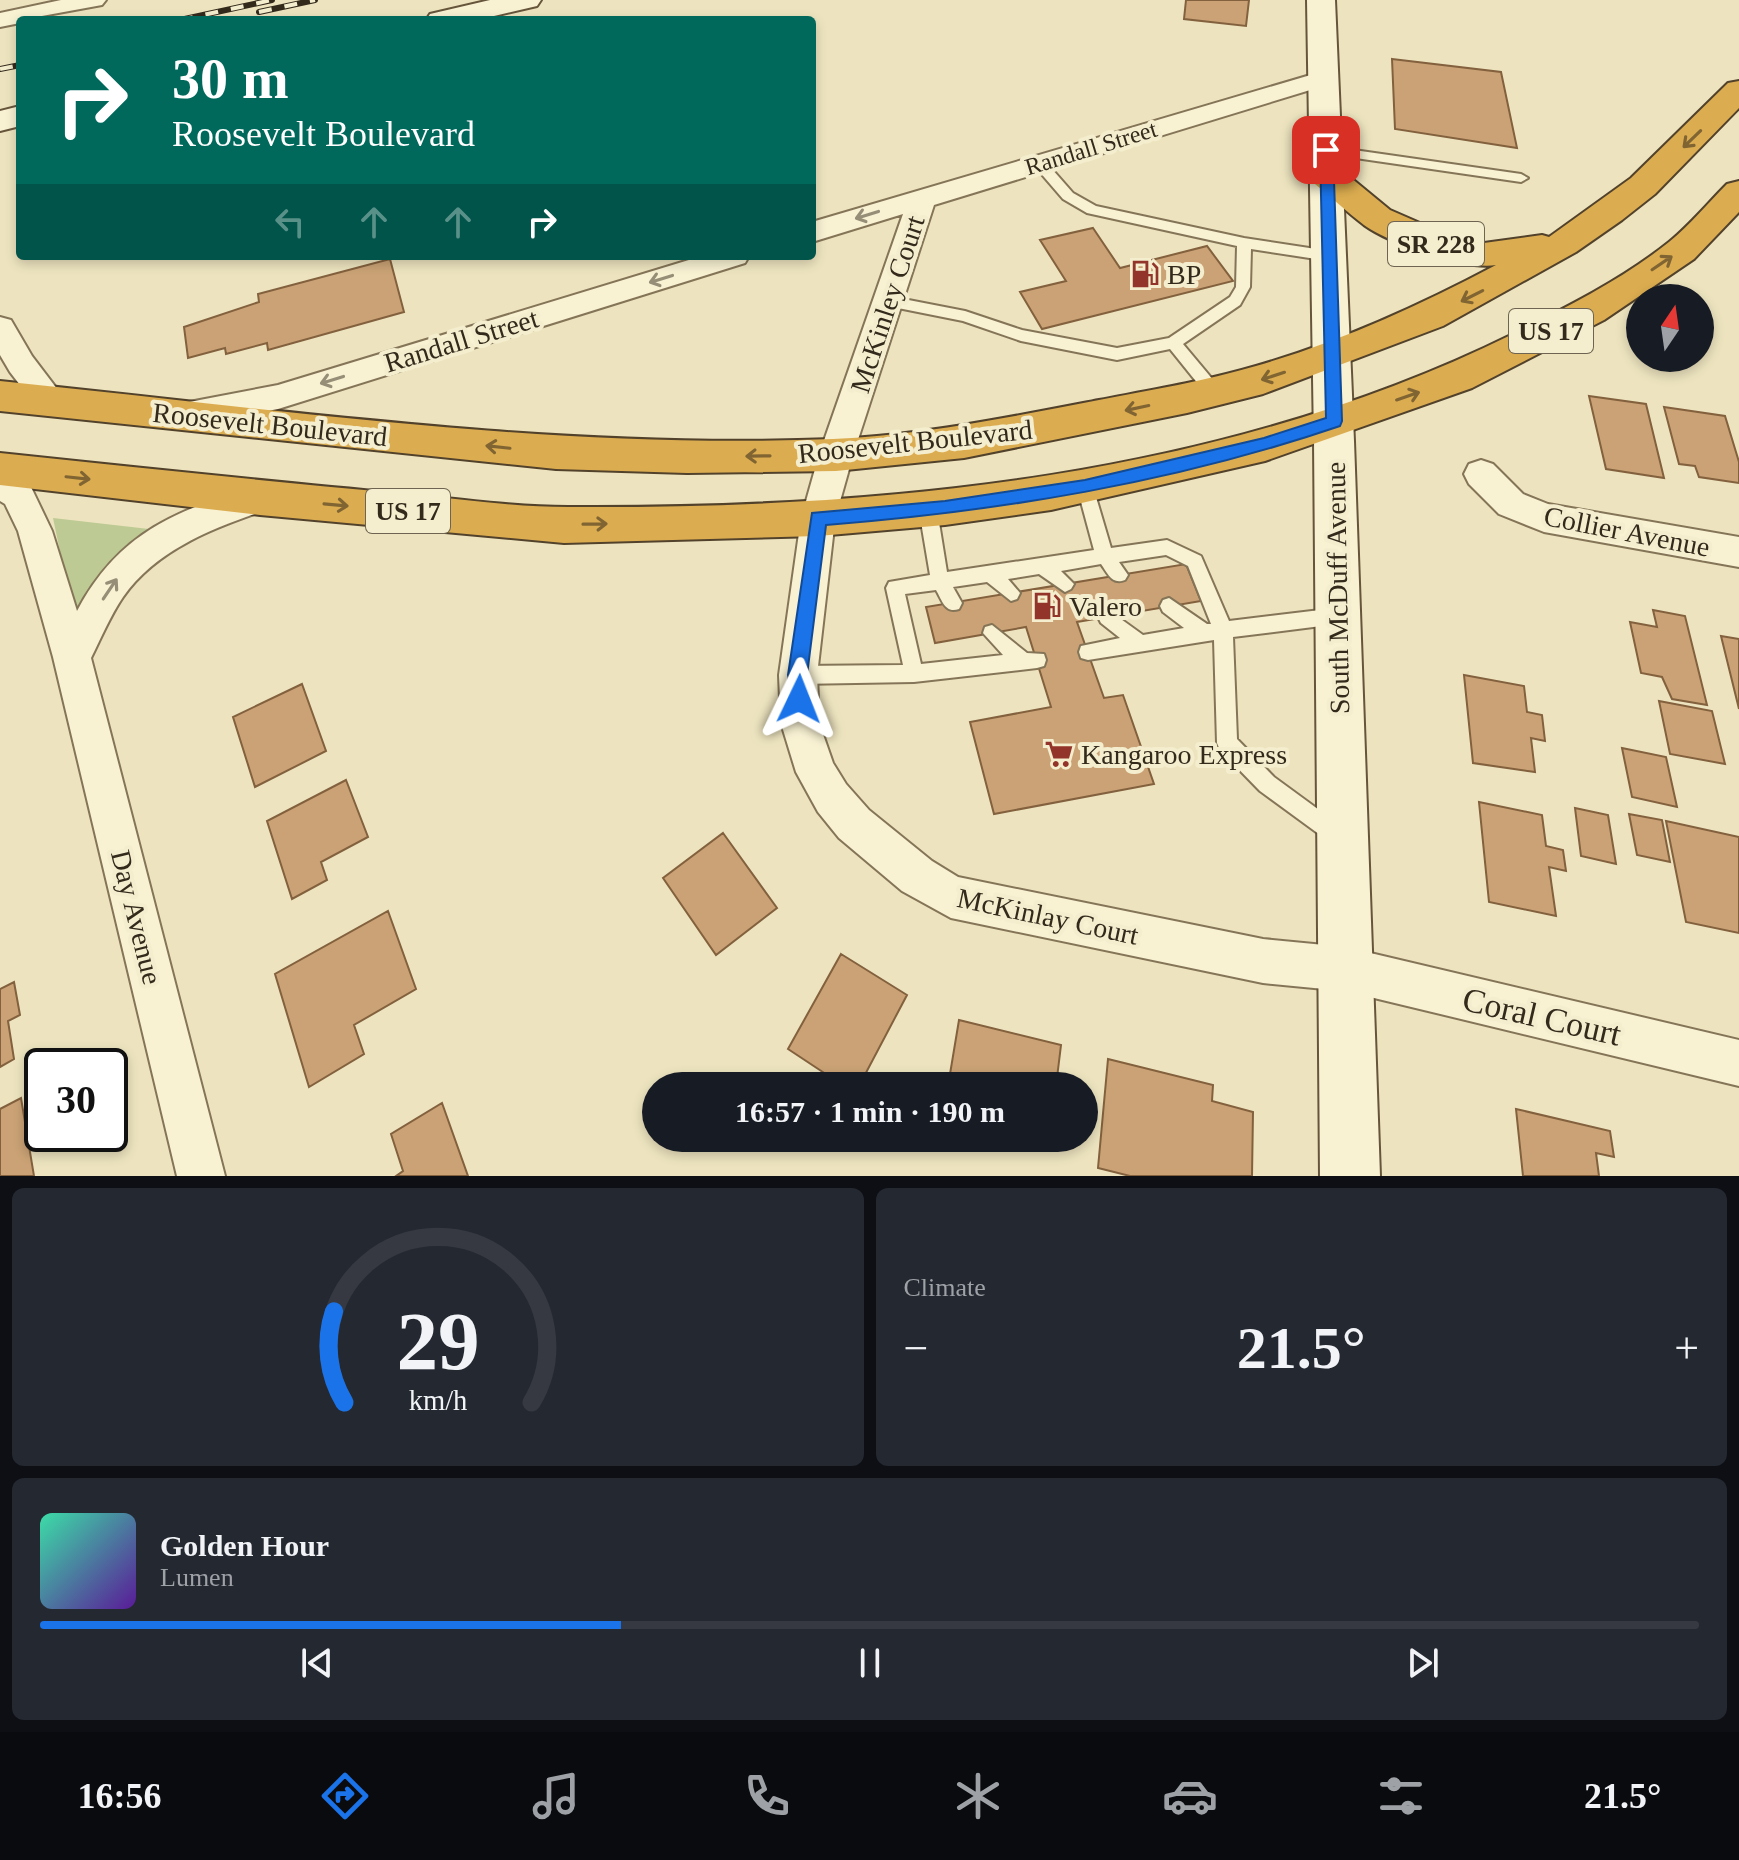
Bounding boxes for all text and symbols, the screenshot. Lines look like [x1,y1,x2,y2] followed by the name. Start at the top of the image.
[40,48,144,152] icon: right
[172,48,289,110] text: 30 m
[172,114,475,154] text: Roosevelt Boulevard
[1022,115,1160,180] street label: Randall Street
[1292,116,1360,184] pin
[1304,128,1348,172] icon: arrive
[1683,129,1702,148] one-way arrow
[268,200,312,244] icon: left
[352,200,396,244] icon: ahead
[436,200,480,244] icon: ahead
[520,200,564,244] icon: right
[855,209,880,224] one-way arrow
[844,212,931,397] street label: McKinley Court
[1388,222,1484,266] road number: SR 228
[1650,255,1673,271] one-way arrow
[1130,259,1160,289] fuel station icon: BP
[1167,259,1201,290] place label: BP
[648,272,674,287] one-way arrow
[1626,284,1714,372] north arrow
[1626,284,1714,372] map controls
[1460,289,1484,304] one-way arrow
[380,302,542,379] street label: Randall Street
[1509,309,1593,353] road number: US 17
[1261,369,1286,384] one-way arrow
[320,374,345,388] one-way arrow
[1395,387,1420,402] one-way arrow
[151,397,389,452] street label: Roosevelt Boulevard
[1125,402,1150,417] one-way arrow
[796,414,1034,469] street label: Roosevelt Boulevard
[485,440,512,455] one-way arrow
[745,448,772,464] one-way arrow
[1320,461,1355,714] street label: South McDuff Avenue
[64,470,90,485] one-way arrow
[366,489,450,533] road number: US 17
[322,498,349,513] one-way arrow
[1541,500,1712,563] street label: Collier Avenue
[581,516,608,532] one-way arrow
[102,579,118,601] one-way arrow
[1032,591,1062,621] fuel station icon: Valero
[1069,591,1142,622] place label: Valero
[757,657,841,741] position arrow
[1044,739,1074,769] supermarket icon: Kangaroo Express
[1081,739,1287,770] place label: Kangaroo Express
[105,847,168,987] street label: Day Avenue
[955,882,1141,951] street label: McKinlay Court
[1459,980,1625,1053] street label: Coral Court
[24,1048,128,1152] speed limit sign: 30
[735,1095,1005,1128] text: 16:57 · 1 min · 190 m
[904,1273,986,1302] text: Climate
[396,1295,479,1387] text: 29
[1237,1315,1366,1381] text: 21.5°
[904,1324,928,1373] text: −
[1674,1324,1699,1373] text: +
[408,1385,467,1416] text: km/h
[160,1529,329,1562] text: Golden Hour
[160,1563,234,1592] text: Lumen
[295,1641,339,1685] icon: previous
[848,1641,892,1685] icon: pause
[1401,1641,1445,1685] icon: next
[317,1768,373,1824] icon: directions
[528,1768,584,1824] icon: music
[739,1768,795,1824] icon: phone
[950,1768,1006,1824] icon: climate
[1162,1768,1218,1824] icon: car
[1373,1768,1429,1824] icon: filters
[78,1776,162,1816] text: 16:56
[1584,1776,1661,1816] text: 21.5°

